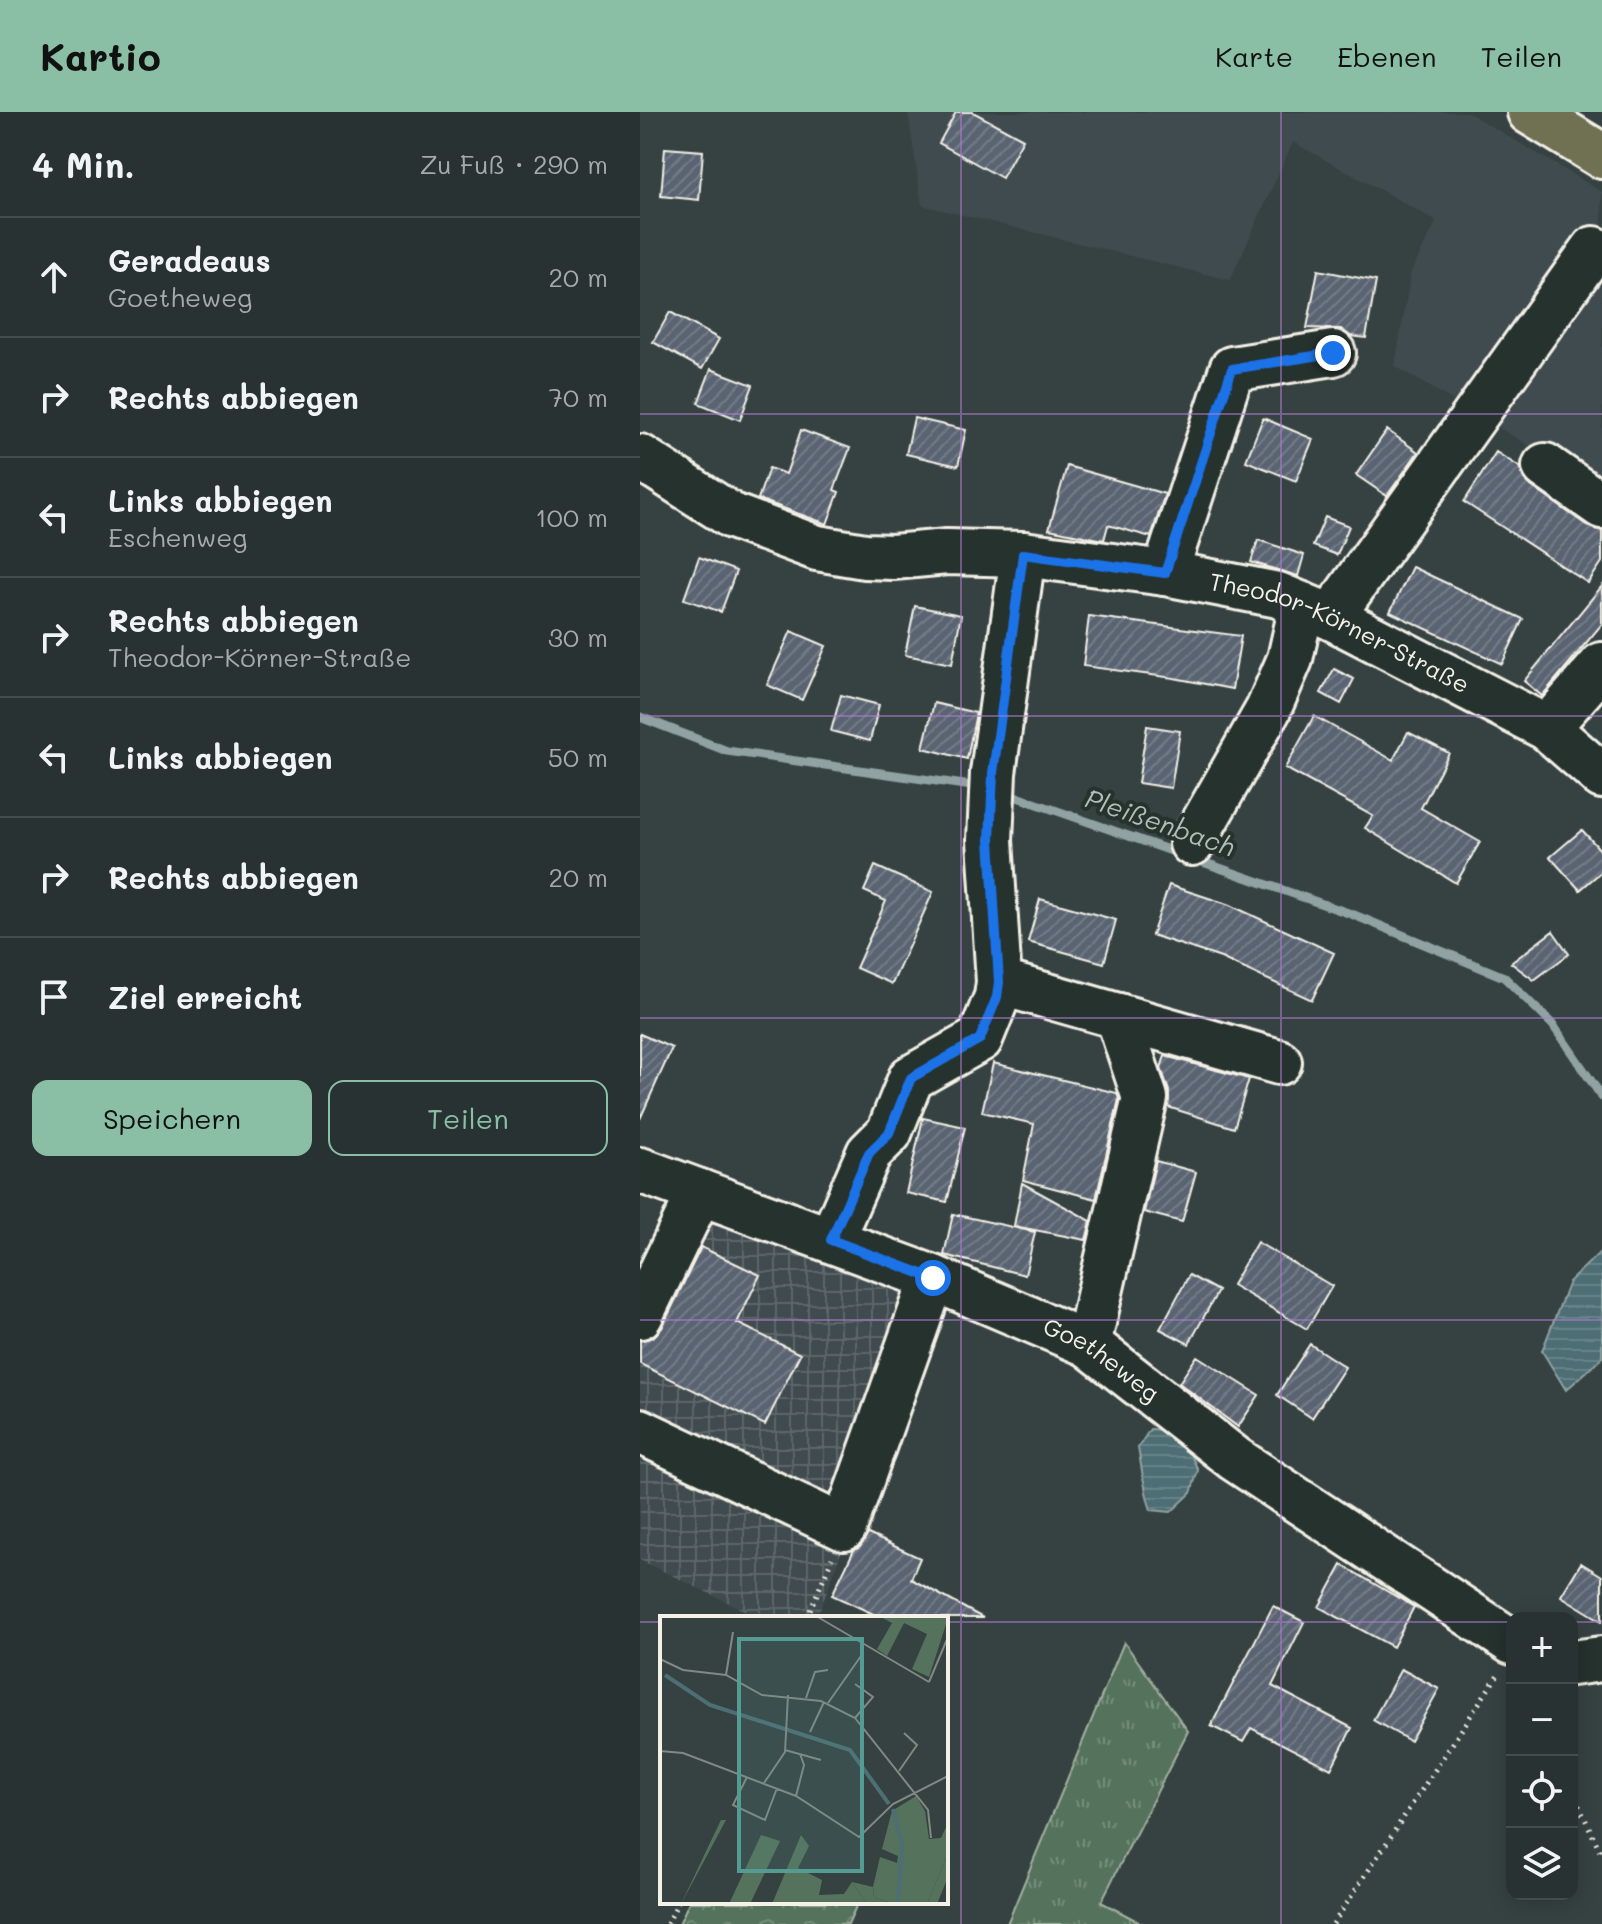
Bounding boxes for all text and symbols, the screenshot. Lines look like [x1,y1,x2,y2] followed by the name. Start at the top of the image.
[40,31,161,81] text: Kartio
[1215,38,1293,74] text: Karte
[1337,38,1437,74] text: Ebenen
[1481,38,1562,74] text: Teilen
[32,142,135,187] text: 4 Min.
[420,147,608,181] text: Zu Fuß · 290 m
[108,240,271,280] text: Geradeaus
[32,255,76,299] icon: ahead
[548,260,608,294] text: 20 m
[108,280,252,314] text: Goetheweg
[1315,335,1351,371] route end
[32,375,76,419] icon: right
[108,377,359,417] text: Rechts abbiegen
[548,380,608,414] text: 70 m
[108,480,332,520] text: Links abbiegen
[32,495,76,539] icon: left
[535,500,608,534] text: 100 m
[108,520,247,554] text: Eschenweg
[1207,565,1475,699] street label: Theodor-Körner-Straße
[108,600,359,640] text: Rechts abbiegen
[32,615,76,659] icon: right
[548,620,608,654] text: 30 m
[108,640,411,674] text: Theodor-Körner-Straße
[32,735,76,779] icon: left
[108,737,332,777] text: Links abbiegen
[548,740,608,774] text: 50 m
[1081,781,1240,864] water label: Pleißenbach
[32,855,76,899] icon: right
[108,857,359,897] text: Rechts abbiegen
[548,860,608,894] text: 20 m
[32,975,76,1019] icon: arrive
[108,977,302,1017] text: Ziel erreicht
[32,1080,312,1156] button: Speichern
[328,1080,608,1156] button: Teilen
[915,1260,951,1296] route start
[1039,1310,1166,1408] street label: Goetheweg
[1506,1612,1578,1900] map controls
[1506,1612,1578,1684] button: +
[660,1616,948,1904] inset map
[1506,1684,1578,1756] button: −
[1506,1756,1578,1828] button: locate
[1506,1828,1578,1900] button: layers

